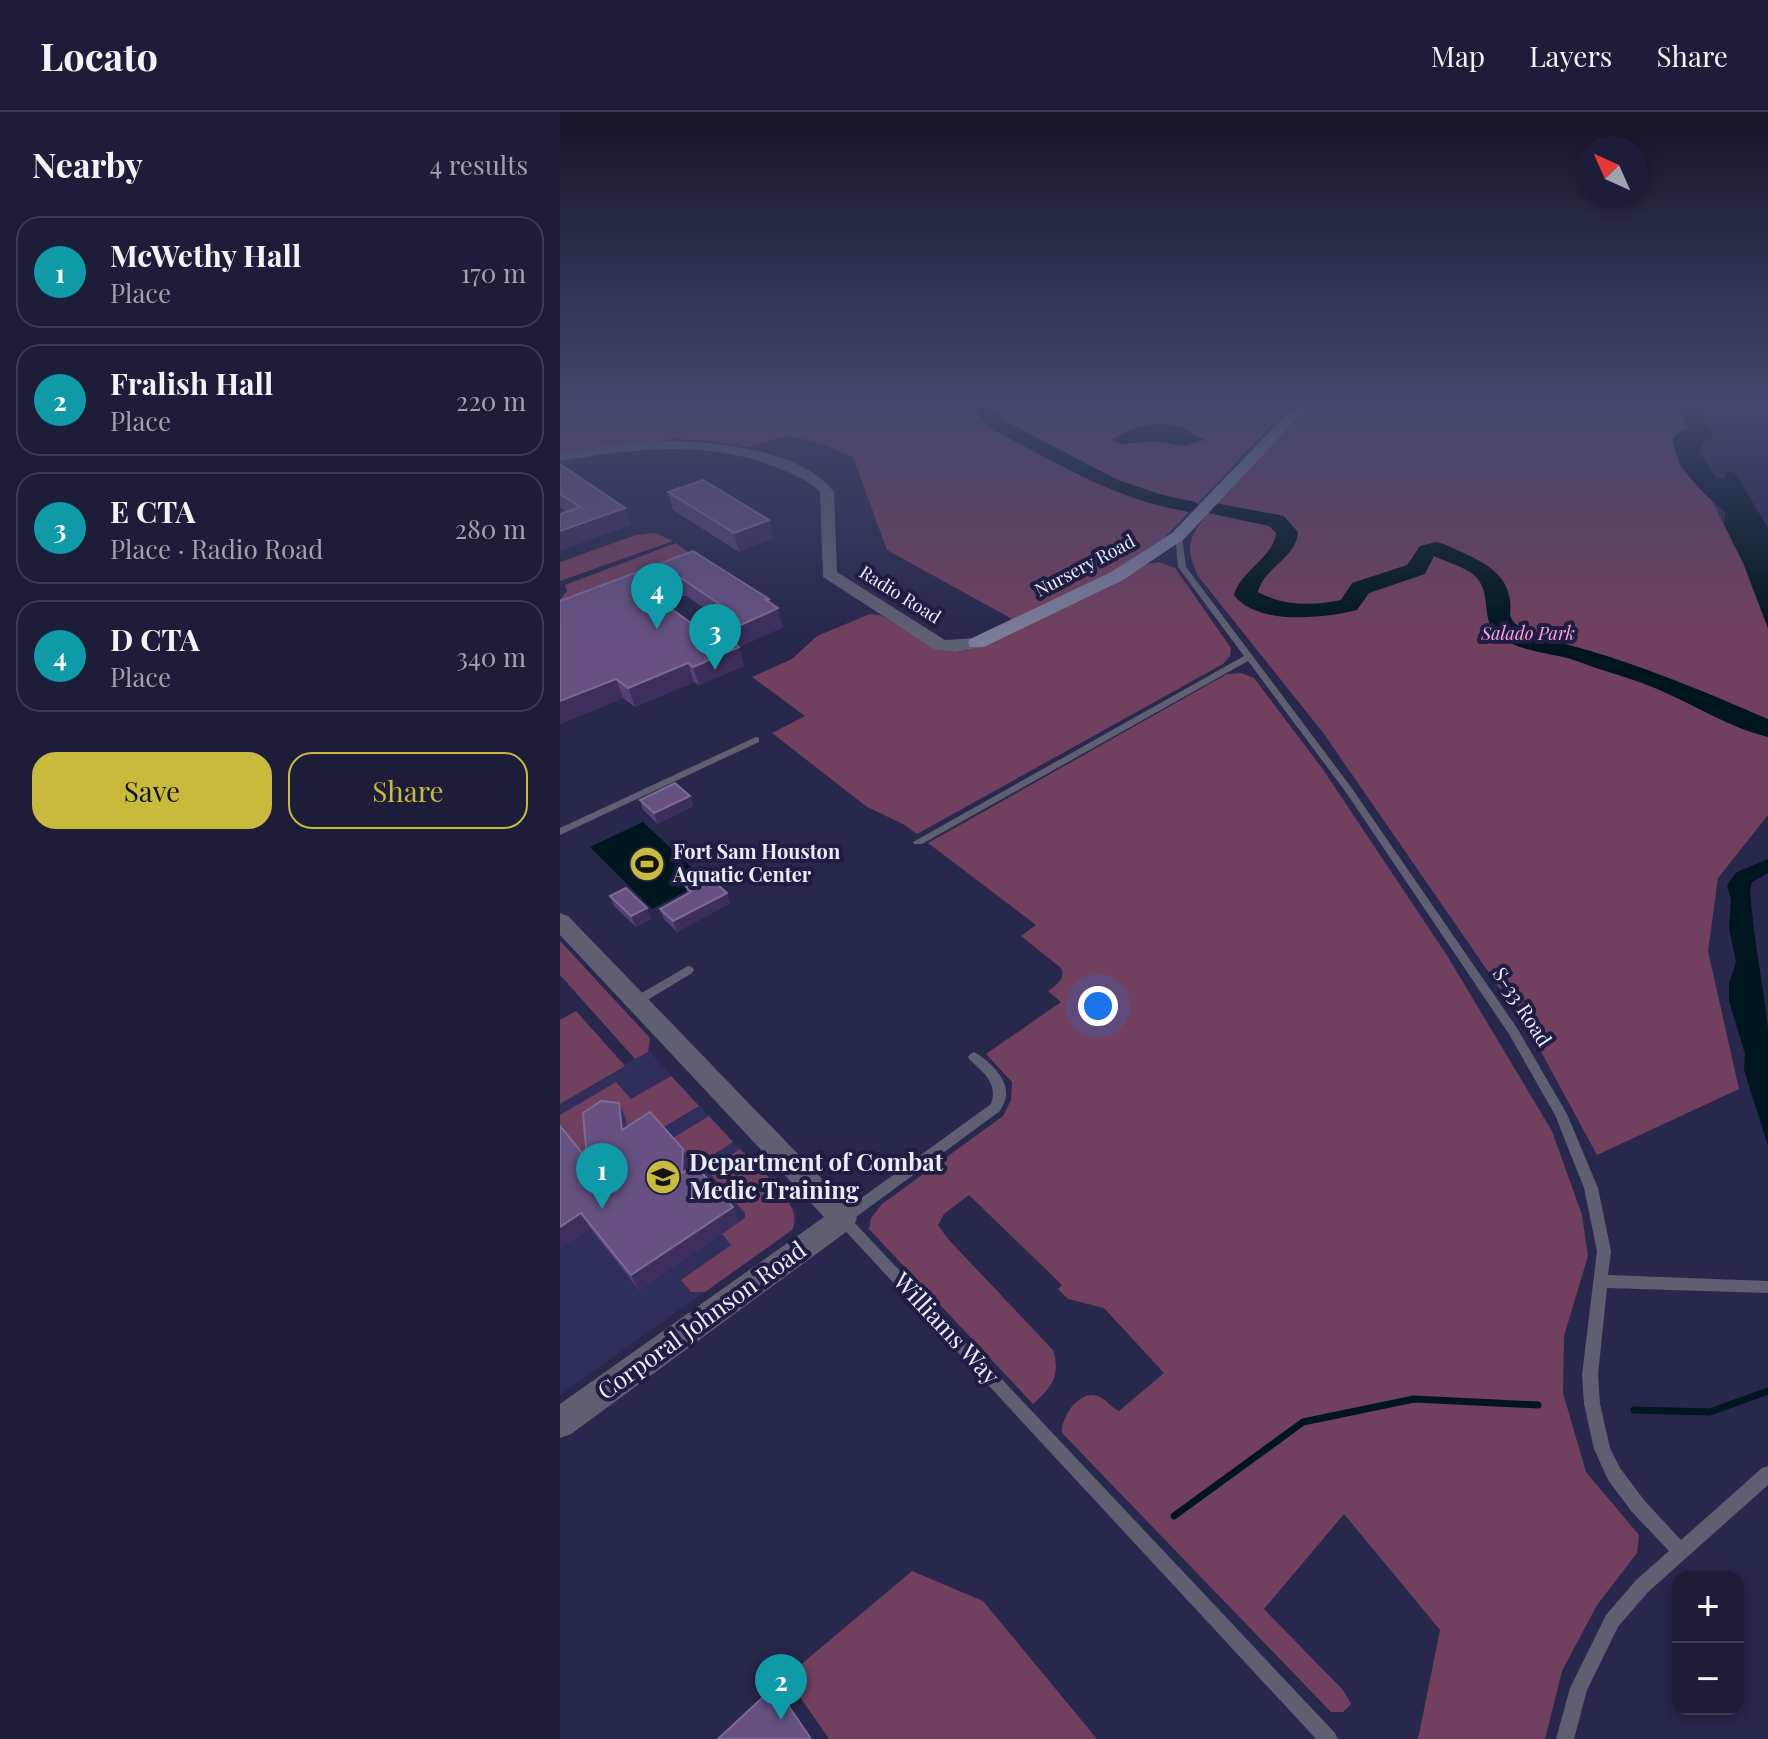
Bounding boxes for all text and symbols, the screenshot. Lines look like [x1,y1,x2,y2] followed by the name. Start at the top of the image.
[40,30,158,81] text: Locato
[1431,37,1485,74] text: Map
[1529,37,1612,74] text: Layers
[1656,37,1728,74] text: Share
[1576,136,1648,208] north arrow
[32,141,143,187] text: Nearby
[429,147,528,182] text: 4 results
[110,235,301,275] text: McWethy Hall
[55,255,65,290] text: 1
[461,255,526,290] text: 170 m
[110,275,171,310] text: Place
[110,363,273,403] text: Fralish Hall
[53,383,67,418] text: 2
[456,383,526,418] text: 220 m
[110,403,171,438] text: Place
[110,491,195,531] text: E CTA
[54,511,66,546] text: 3
[455,511,526,546] text: 280 m
[1030,528,1139,602] street label: Nursery Road
[110,531,323,566] text: Place · Radio Road
[855,560,946,629] street label: Radio Road
[631,563,683,629] pin: 4
[689,604,741,670] pin: 3
[110,619,200,659] text: D CTA
[1480,621,1575,645] park label: Salado Park
[53,639,67,674] text: 4
[456,639,526,674] text: 340 m
[110,659,171,694] text: Place
[32,752,272,829] button: Save
[288,752,528,829] button: Share
[672,837,841,887] place label: Fort Sam Houston Aquatic Center
[628,845,666,883] sports icon: Fort Sam Houston Aquatic Center
[1488,961,1559,1051] street label: S-33 Road
[1078,986,1118,1026] your location
[576,1143,628,1209] pin: 1
[689,1145,944,1205] place label: Department of Combat Medic Training
[644,1158,682,1196] school or university icon: Department of Combat Medic Training
[590,1233,812,1406] street label: Corporal Johnson Road
[886,1264,1008,1391] street label: Williams Way
[1672,1571,1744,1715] map controls
[1672,1571,1744,1643] button: +
[1672,1643,1744,1715] button: −
[755,1654,807,1720] pin: 2

